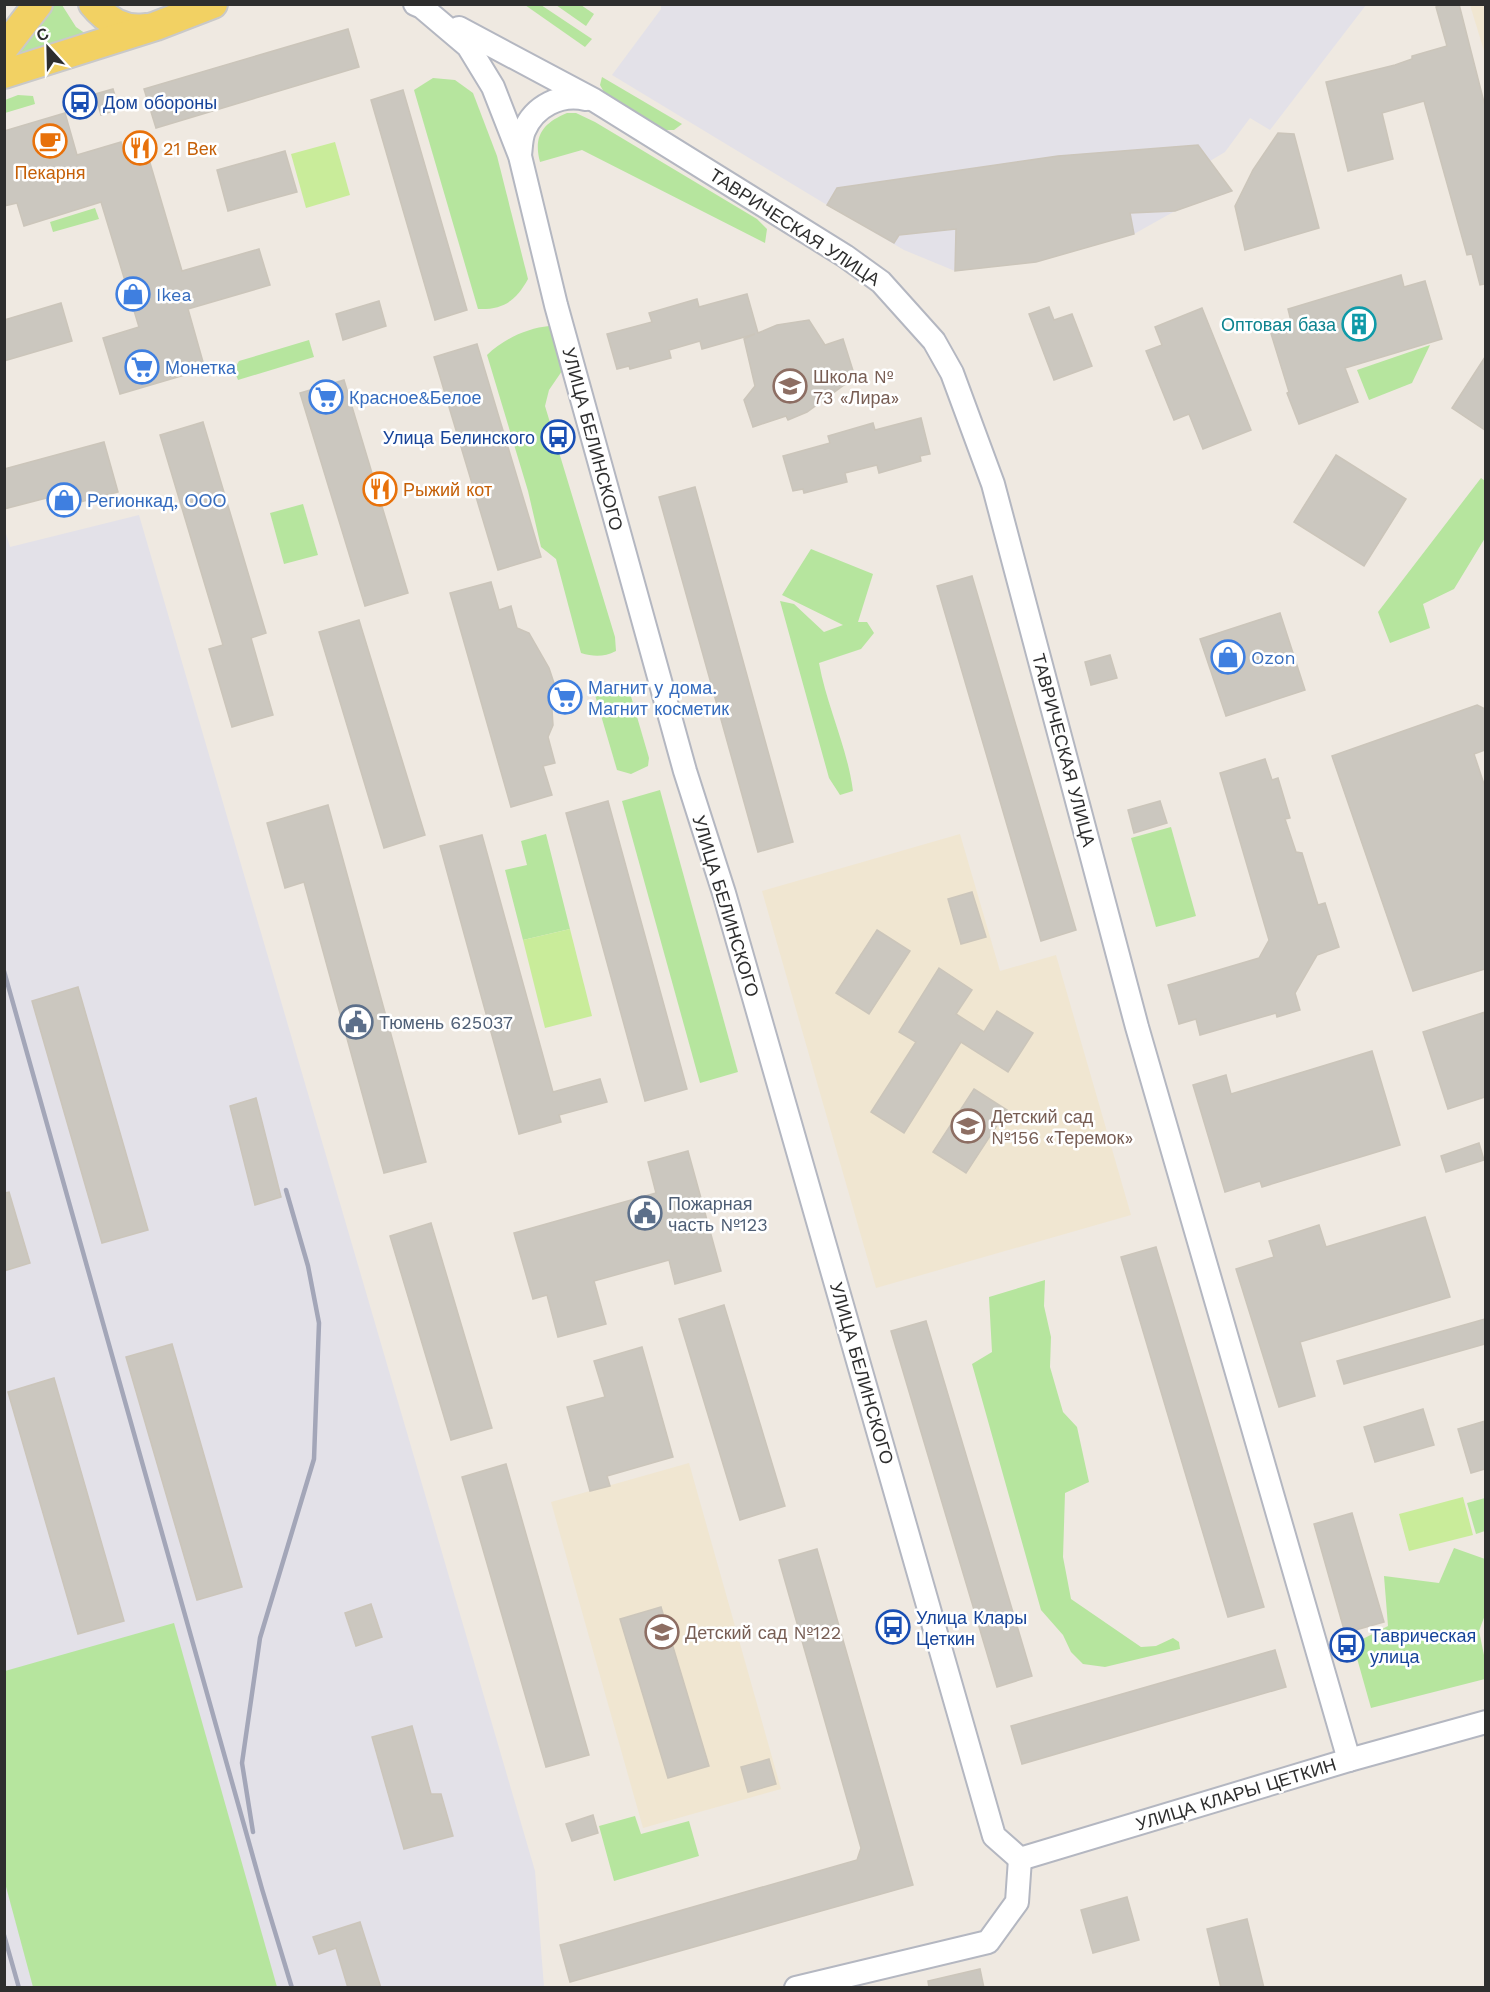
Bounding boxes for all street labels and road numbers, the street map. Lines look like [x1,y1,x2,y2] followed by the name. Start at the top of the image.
[706,164,884,290] street label: ТАВРИЧЕСКАЯ УЛИЦА
[558,345,628,533] street label: УЛИЦА БЕЛИНСКОГО
[1028,651,1100,849] street label: ТАВРИЧЕСКАЯ УЛИЦА
[688,813,764,999] street label: УЛИЦА БЕЛИНСКОГО
[826,1279,898,1467] street label: УЛИЦА БЕЛИНСКОГО
[1133,1754,1339,1834] street label: УЛИЦА КЛАРЫ ЦЕТКИН

